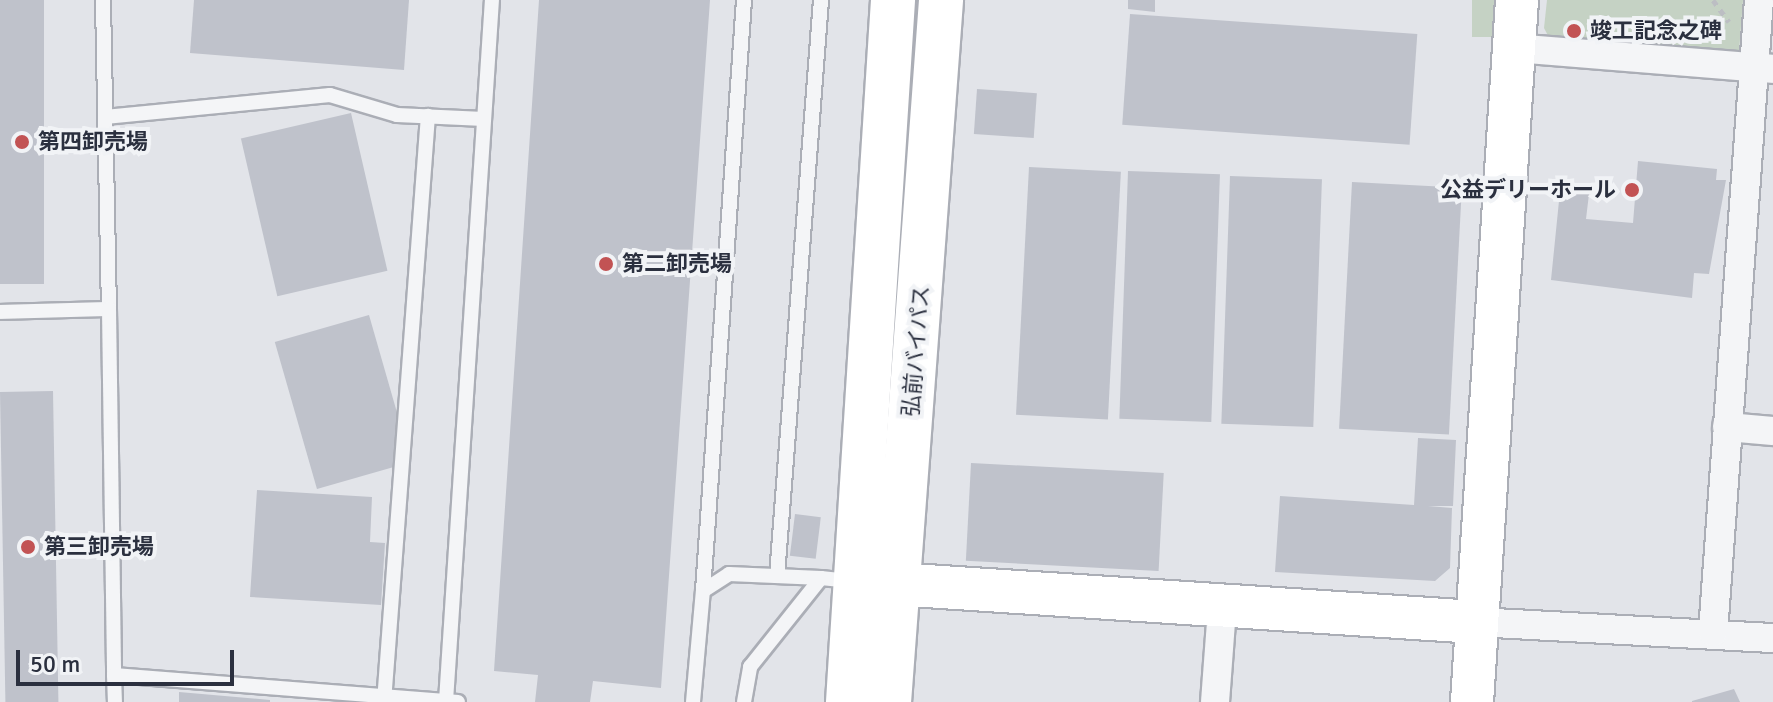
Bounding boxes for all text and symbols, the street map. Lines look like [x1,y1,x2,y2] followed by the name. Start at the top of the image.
[1590,18,1722,44] place label: 竣工記念之碑
[1565,22,1583,40] marker: 竣工記念之碑
[38,129,148,155] place label: 第四卸売場
[13,133,31,151] marker: 第四卸売場
[1440,177,1616,203] place label: 公益デリーホール
[1623,181,1641,199] marker: 公益デリーホール
[622,251,732,277] place label: 第二卸売場
[597,255,615,273] marker: 第二卸売場
[897,284,935,418] street label: 弘前バイパス
[44,534,154,560] place label: 第三卸売場
[19,538,37,556] marker: 第三卸売場
[20,634,238,684] scale bar
[30,649,80,679] text: 50 m

